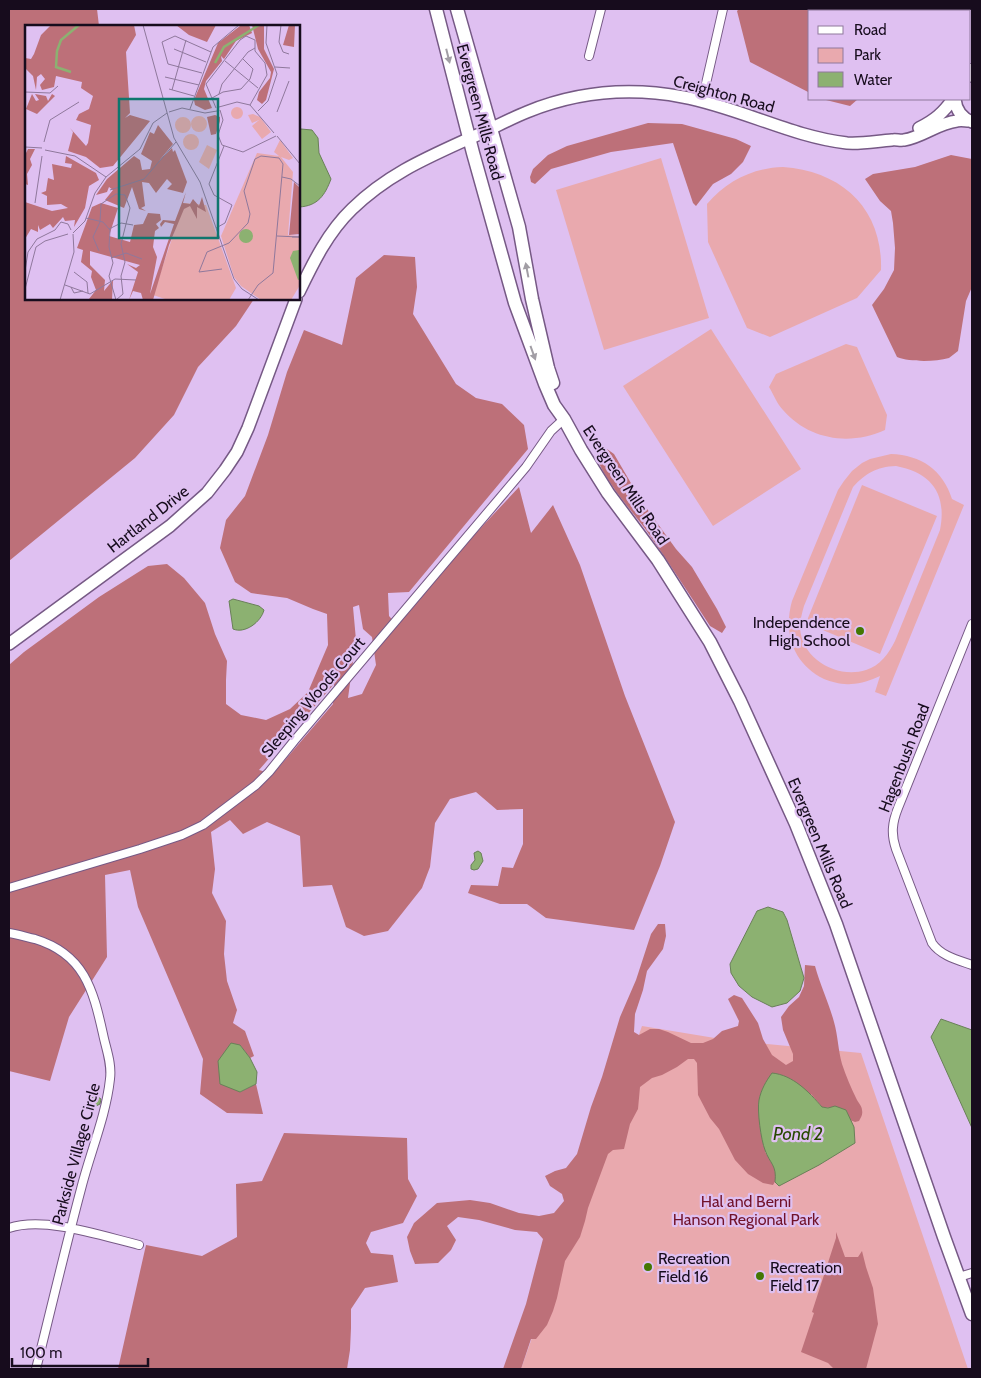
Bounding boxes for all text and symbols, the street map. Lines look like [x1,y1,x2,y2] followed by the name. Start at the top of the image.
[808,10,971,100] legend
[854,21,887,39] text: Road
[25,25,300,300] inset map
[453,42,507,182] street label: Evergreen Mills Road
[854,46,881,64] text: Park
[444,49,452,64] one-way arrow
[671,71,777,117] street label: Creighton Road
[854,71,892,89] text: Water
[522,262,530,278] one-way arrow
[529,346,537,361] one-way arrow
[579,422,673,548] street label: Evergreen Mills Road
[104,481,192,557] street label: Hartland Drive
[753,613,850,650] place label: Independence High School
[854,625,866,637] marker: Independence High School
[257,633,369,761] street label: Sleeping Woods Court
[875,701,933,815] street label: Hagenbush Road
[784,775,856,911] street label: Evergreen Mills Road
[48,1081,104,1227] street label: Parkside Village Circle
[773,1123,823,1145] water label: Pond 2
[673,1192,820,1229] park label: Hal and Berni Hanson Regional Park
[658,1249,730,1286] place label: Recreation Field 16
[770,1258,842,1295] place label: Recreation Field 17
[642,1261,654,1273] marker: Recreation Field 16
[754,1270,766,1282] marker: Recreation Field 17
[12,1336,149,1368] scale bar
[20,1344,62,1362] text: 100 m

